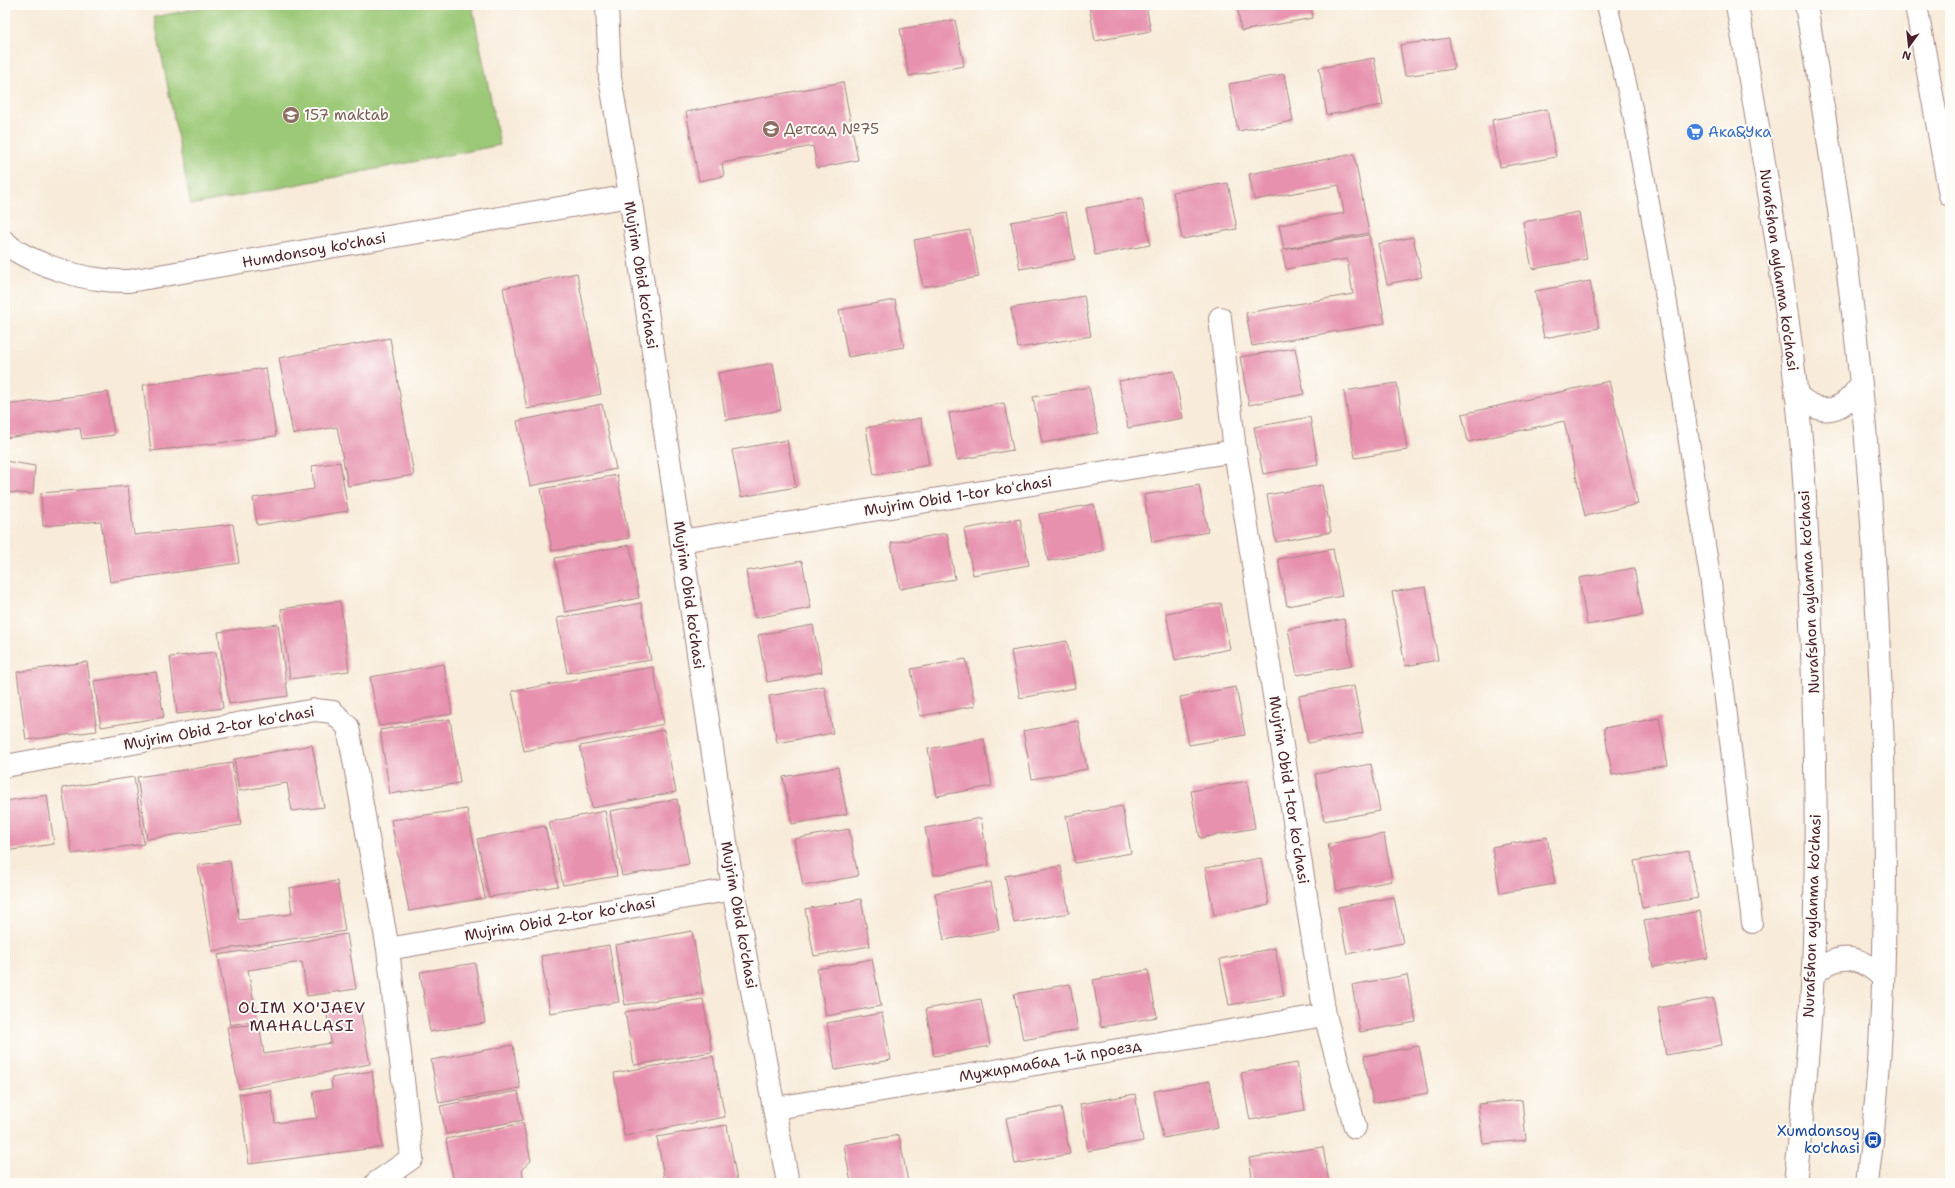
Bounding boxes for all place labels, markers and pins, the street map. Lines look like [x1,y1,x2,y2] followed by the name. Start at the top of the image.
[281,105,301,125] school or university icon: 157 maktab
[304,105,389,125] place label: 157 maktab
[761,119,781,139] school or university icon: Детсад №75
[784,119,879,139] place label: Детсад №75
[1685,122,1705,142] supermarket icon: Ака&Ука
[1708,122,1772,142] place label: Ака&Ука
[1777,1121,1860,1158] place label: Xumdonsoy ko'chasi
[1863,1130,1883,1150] bus stop icon: Xumdonsoy ko'chasi

